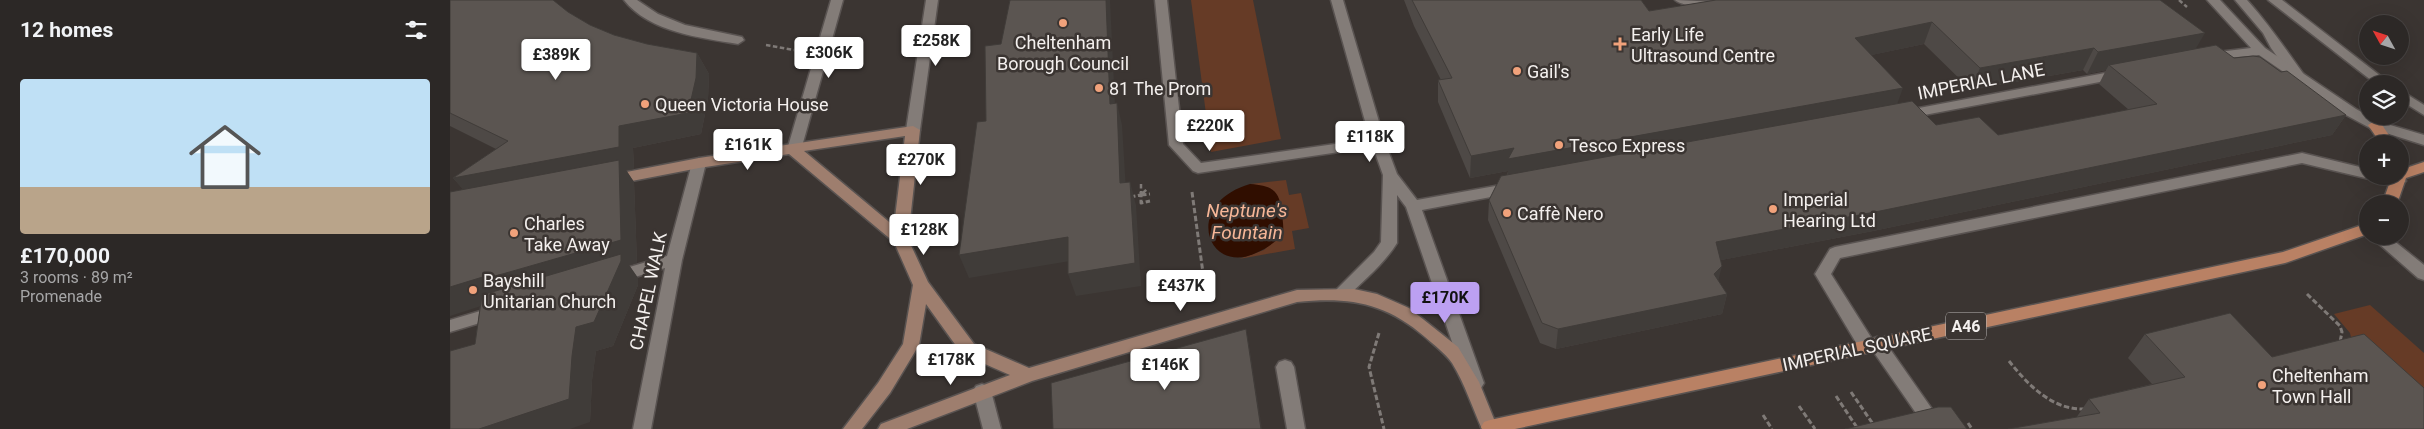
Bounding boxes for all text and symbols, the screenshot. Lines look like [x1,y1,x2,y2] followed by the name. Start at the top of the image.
[2359,15,2409,65] north arrow
[2359,15,2409,245] map controls
[402,16,430,44] icon: filters
[1057,17,1069,29] marker: Cheltenham Borough Council
[20,18,113,42] text: 12 homes
[901,24,971,67] pin: £258K
[1631,24,1775,66] place label: Early Life Ultrasound Centre
[912,31,960,50] text: £258K
[997,32,1129,74] place label: Cheltenham Borough Council
[794,36,864,79] pin: £306K
[1613,37,1627,51] marker: Early Life Ultrasound Centre
[521,38,591,81] pin: £389K
[805,43,853,62] text: £306K
[532,45,580,64] text: £389K
[1916,58,2046,104] street label: IMPERIAL LANE
[1527,61,1570,82] place label: Gail's
[1511,65,1523,77] marker: Gail's
[2359,75,2409,125] button: layers
[1109,78,1211,99] place label: 81 The Prom
[1093,82,1105,94] marker: 81 The Prom
[655,94,829,115] place label: Queen Victoria House
[639,98,651,110] marker: Queen Victoria House
[1175,110,1245,152] pin: £220K
[180,112,270,202] icon: home
[1186,116,1234,135] text: £220K
[1335,120,1405,163] pin: £118K
[1346,127,1394,146] text: £118K
[713,128,783,171] pin: £161K
[724,135,772,154] text: £161K
[1569,135,1685,156] place label: Tesco Express
[2359,135,2409,185] button: +
[1553,139,1565,151] marker: Tesco Express
[886,144,956,186] pin: £270K
[897,150,945,169] text: £270K
[1783,189,1876,231] place label: Imperial Hearing Ltd
[2359,195,2409,245] button: −
[1206,199,1288,244] water label: Neptune's Fountain
[1517,203,1603,224] place label: Caffè Nero
[1767,203,1779,215] marker: Imperial Hearing Ltd
[1501,207,1513,219] marker: Caffè Nero
[524,213,610,255] place label: Charles Take Away
[889,214,959,256] pin: £128K
[900,220,948,239] text: £128K
[508,227,520,239] marker: Charles Take Away
[625,229,671,352] street label: CHAPEL WALK
[20,244,110,268] text: £170,000
[20,268,133,287] text: 3 rooms · 89 m²
[483,270,616,312] place label: Bayshill Unitarian Church
[1146,270,1216,312] pin: £437K
[1157,276,1205,295] text: £437K
[1410,282,1480,324] pin: £170K
[467,284,479,296] marker: Bayshill Unitarian Church
[20,287,102,306] text: Promenade
[1421,288,1469,307] text: £170K
[1946,312,1986,340] road number: A46
[1781,323,1933,375] street label: IMPERIAL SQUARE
[916,344,986,386] pin: £178K
[1130,348,1200,391] pin: £146K
[927,350,975,369] text: £178K
[1141,355,1189,374] text: £146K
[2272,365,2368,407] place label: Cheltenham Town Hall
[2256,379,2268,391] marker: Cheltenham Town Hall

